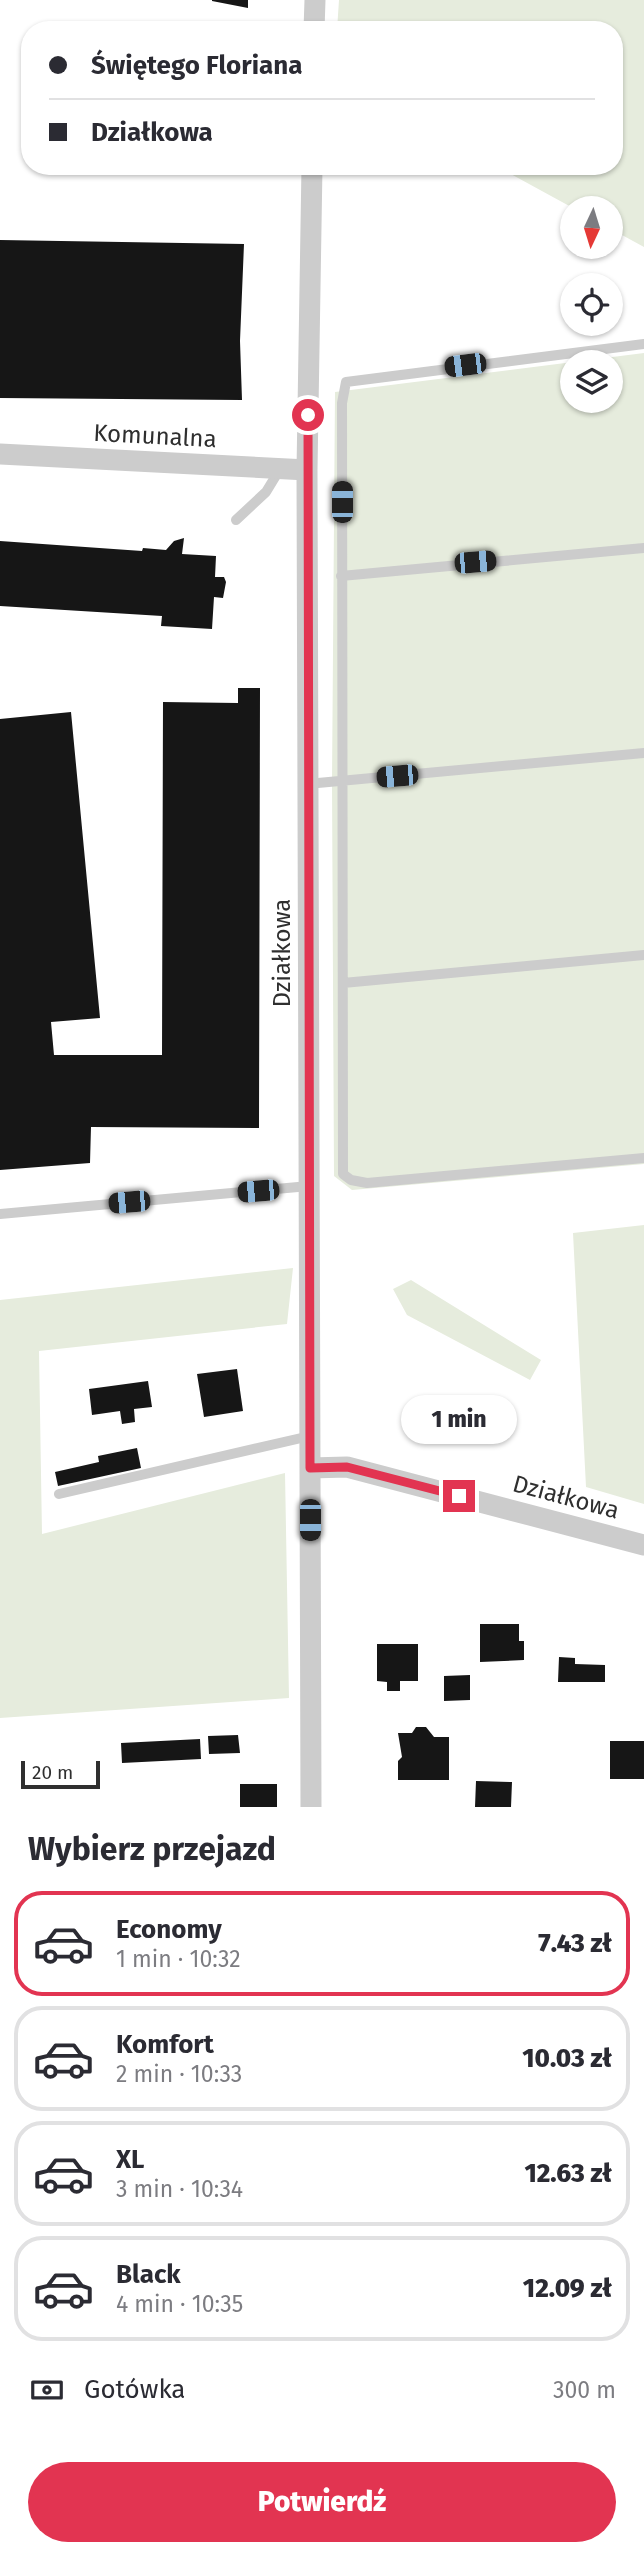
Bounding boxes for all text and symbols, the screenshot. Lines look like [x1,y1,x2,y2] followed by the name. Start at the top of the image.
[91,50,302,81] text: Świętego Floriana
[91,117,213,148] text: Działkowa
[560,196,623,259] north arrow
[560,196,623,413] map controls
[560,273,623,336] button: locate
[560,350,623,413] button: layers
[443,352,488,378] car
[292,399,324,431] route start
[93,419,217,453] street label: Komunalna
[332,481,353,523] car
[454,550,497,574] car
[376,764,419,788] car
[268,899,296,1007] street label: Działkowa
[237,1179,280,1203] car
[108,1190,151,1214] car
[401,1394,517,1444] callout: 1 min
[431,1405,487,1433] text: 1 min
[510,1469,622,1525] street label: Działkowa
[443,1480,475,1512] route end
[300,1499,321,1541] car
[21,1758,100,1790] scale bar
[32,1761,73,1784] text: 20 m
[28,1830,276,1868] text: Wybierz przejazd
[32,1912,95,1975] icon: car
[116,1914,222,1945] text: Economy
[538,1928,612,1959] text: 7.43 zł
[116,1945,241,1973] text: 1 min · 10:32
[32,2027,95,2090] icon: car
[116,2029,214,2060] text: Komfort
[522,2043,612,2074] text: 10.03 zł
[116,2060,242,2088] text: 2 min · 10:33
[32,2142,95,2205] icon: car
[116,2144,144,2175] text: XL
[524,2158,612,2189] text: 12.63 zł
[116,2175,243,2203] text: 3 min · 10:34
[32,2257,95,2320] icon: car
[116,2259,181,2290] text: Black
[523,2273,612,2304] text: 12.09 zł
[116,2290,243,2318] text: 4 min · 10:35
[28,2371,66,2409] icon: cash
[84,2374,185,2405] text: Gotówka
[553,2376,616,2404] text: 300 m
[28,2462,616,2542] button: Potwierdź

